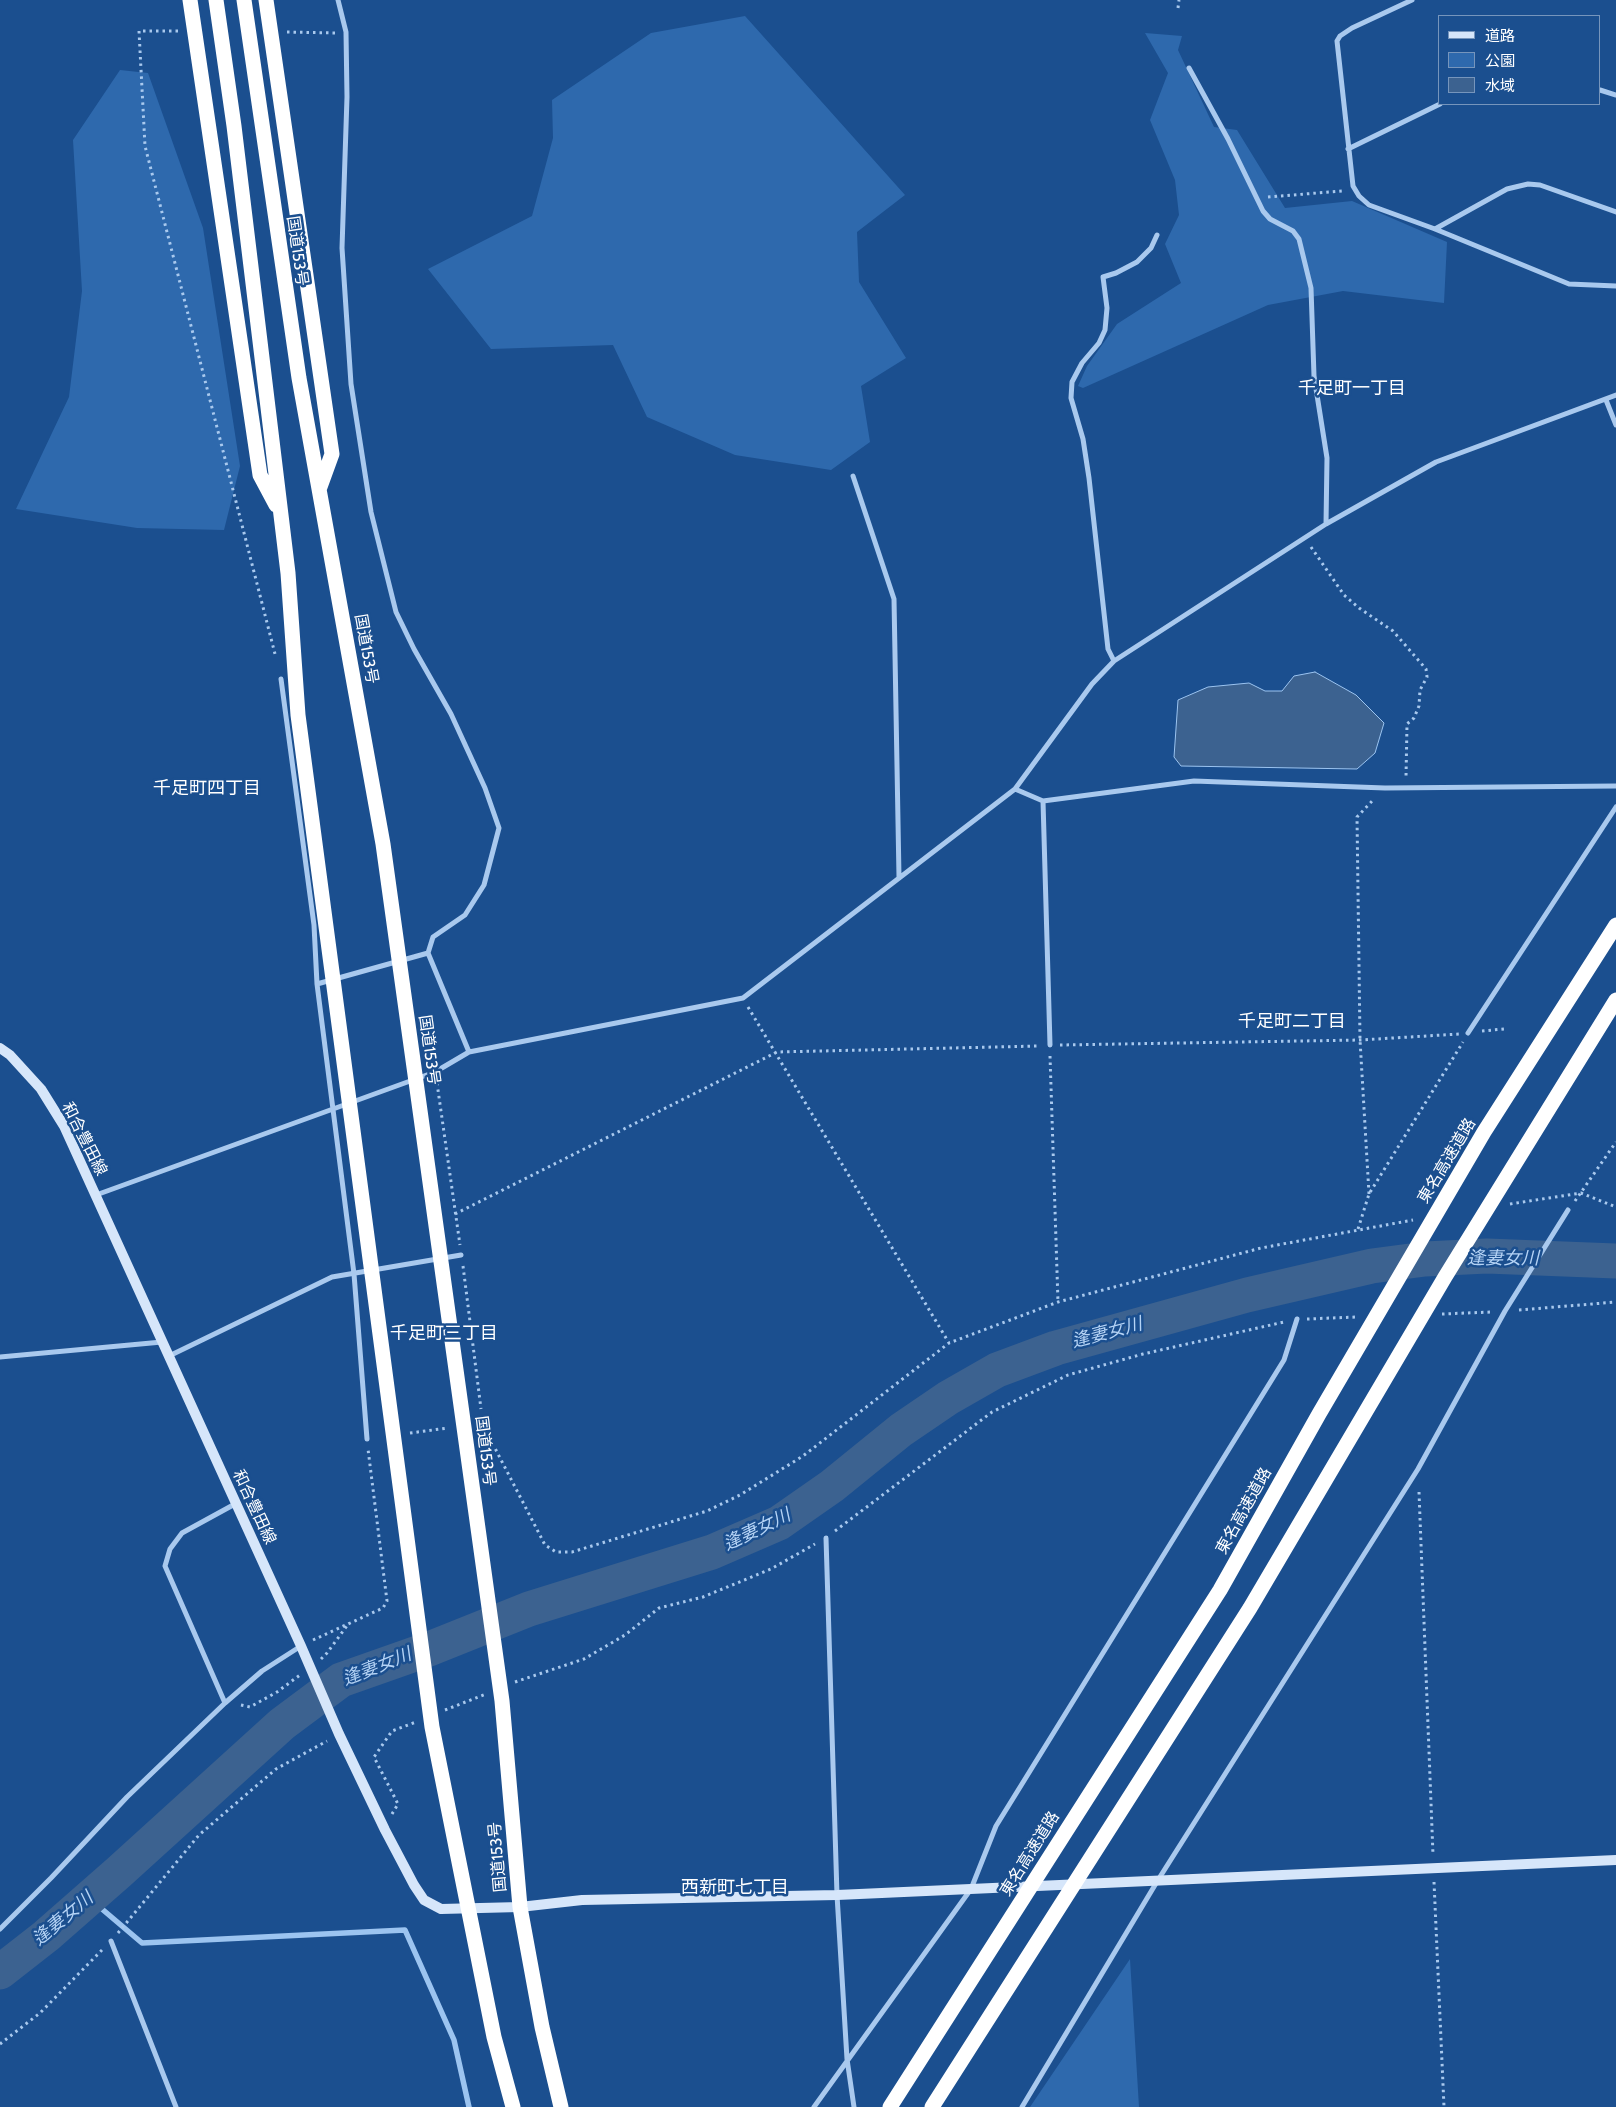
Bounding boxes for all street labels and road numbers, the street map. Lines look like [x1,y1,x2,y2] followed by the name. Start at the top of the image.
[283,215,311,287] street label: 国道153号
[350,613,382,685] street label: 国道153号
[415,1014,443,1086] street label: 国道153号
[57,1099,111,1179] street label: 和合豊田線
[1414,1115,1480,1207] street label: 東名高速道路
[471,1415,499,1487] street label: 国道153号
[1212,1464,1276,1558] street label: 東名高速道路
[228,1467,280,1547] street label: 和合豊田線
[996,1808,1064,1900] street label: 東名高速道路
[485,1821,511,1893] street label: 国道153号

